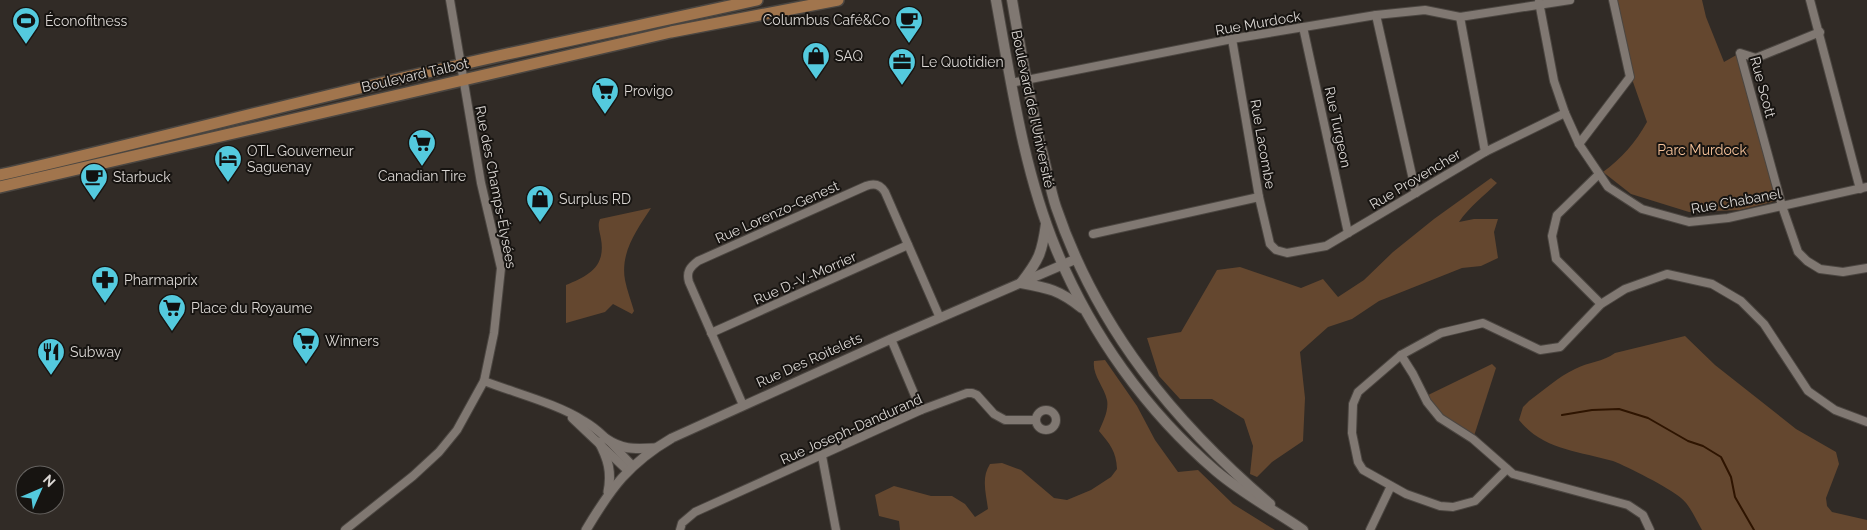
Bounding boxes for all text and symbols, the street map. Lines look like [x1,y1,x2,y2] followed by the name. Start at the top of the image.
[894,5,924,44] cafe icon: Columbus Café&Co
[11,6,41,45] sports icon: Éconofitness
[1214,8,1303,38] street label: Rue Murdock
[45,12,128,29] place label: Éconofitness
[763,12,890,28] place label: Columbus Café&Co
[1008,28,1058,190] street label: Boulevard de l'Université
[801,41,831,80] shop icon: SAQ
[887,47,917,86] office icon: Le Quotidien
[835,48,863,64] place label: SAQ
[921,54,1004,70] place label: Le Quotidien
[360,55,470,95] street label: Boulevard Talbot
[1747,55,1779,120] street label: Rue Scott
[590,76,620,115] supermarket icon: Provigo
[624,83,673,99] place label: Provigo
[1322,85,1354,169] street label: Rue Turgeon
[1247,98,1279,190] street label: Rue Lacombe
[472,104,521,270] street label: Rue des Champs-Élysées
[407,128,437,167] supermarket icon: Canadian Tire
[1657,142,1747,158] park label: Parc Murdock
[247,143,354,175] place label: OTL Gouverneur Saguenay
[213,144,243,183] hotel icon: OTL Gouverneur Saguenay
[1367,146,1463,212] street label: Rue Provencher
[79,162,109,201] cafe icon: Starbuck
[378,168,466,184] place label: Canadian Tire
[113,169,171,185] place label: Starbuck
[713,177,842,246] street label: Rue Lorenzo-Genest
[525,184,555,223] shop icon: Surplus RD
[1690,185,1782,217] street label: Rue Chabanel
[559,191,631,207] place label: Surplus RD
[751,248,859,308] street label: Rue D.-V.-Morrier
[90,265,120,304] pharmacy icon: Pharmaprix
[124,272,198,288] place label: Pharmaprix
[157,293,187,332] supermarket icon: Place du Royaume
[191,300,313,316] place label: Place du Royaume
[291,326,321,365] supermarket icon: Winners
[754,329,865,391] street label: Rue Des Roitelets
[325,333,379,349] place label: Winners
[36,337,66,376] restaurant icon: Subway
[70,344,122,360] place label: Subway
[778,390,924,468] street label: Rue Joseph-Dandurand
[15,465,65,515] north arrow
[40,471,59,490] text: N

